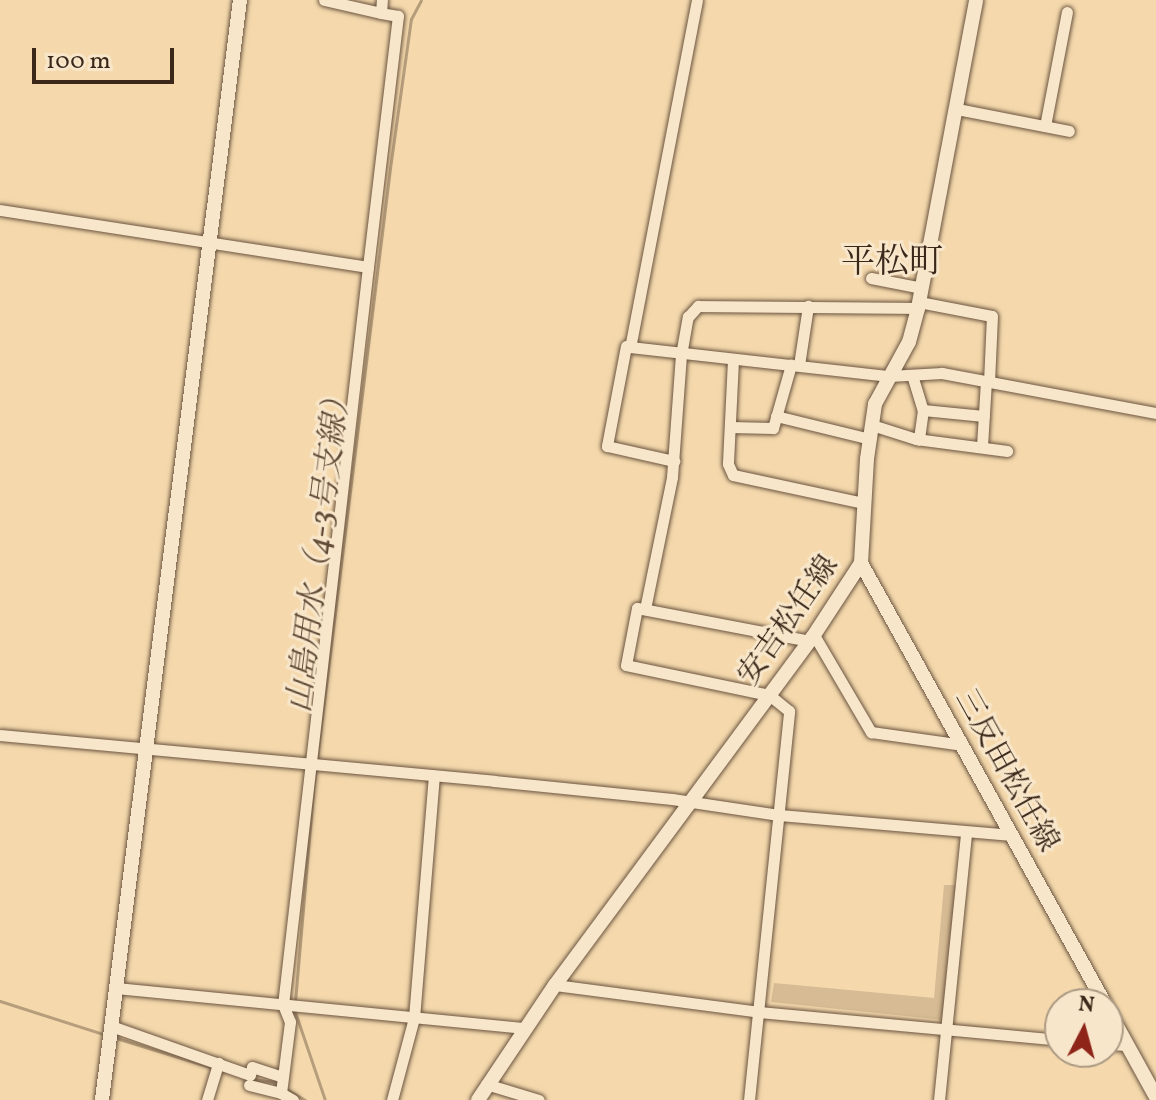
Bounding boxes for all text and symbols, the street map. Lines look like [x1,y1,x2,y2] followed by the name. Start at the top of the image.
[36,32,178,82] scale bar
[46,45,111,79] text: 100 m
[841,244,943,284] district label: 平松町
[282,381,360,715] water label: 山島用水（4-3号支線）
[731,549,847,693] street label: 安吉松任線
[947,684,1065,858] street label: 三反田松任線
[1044,988,1124,1068] north arrow
[1077,989,1096,1022] text: N

